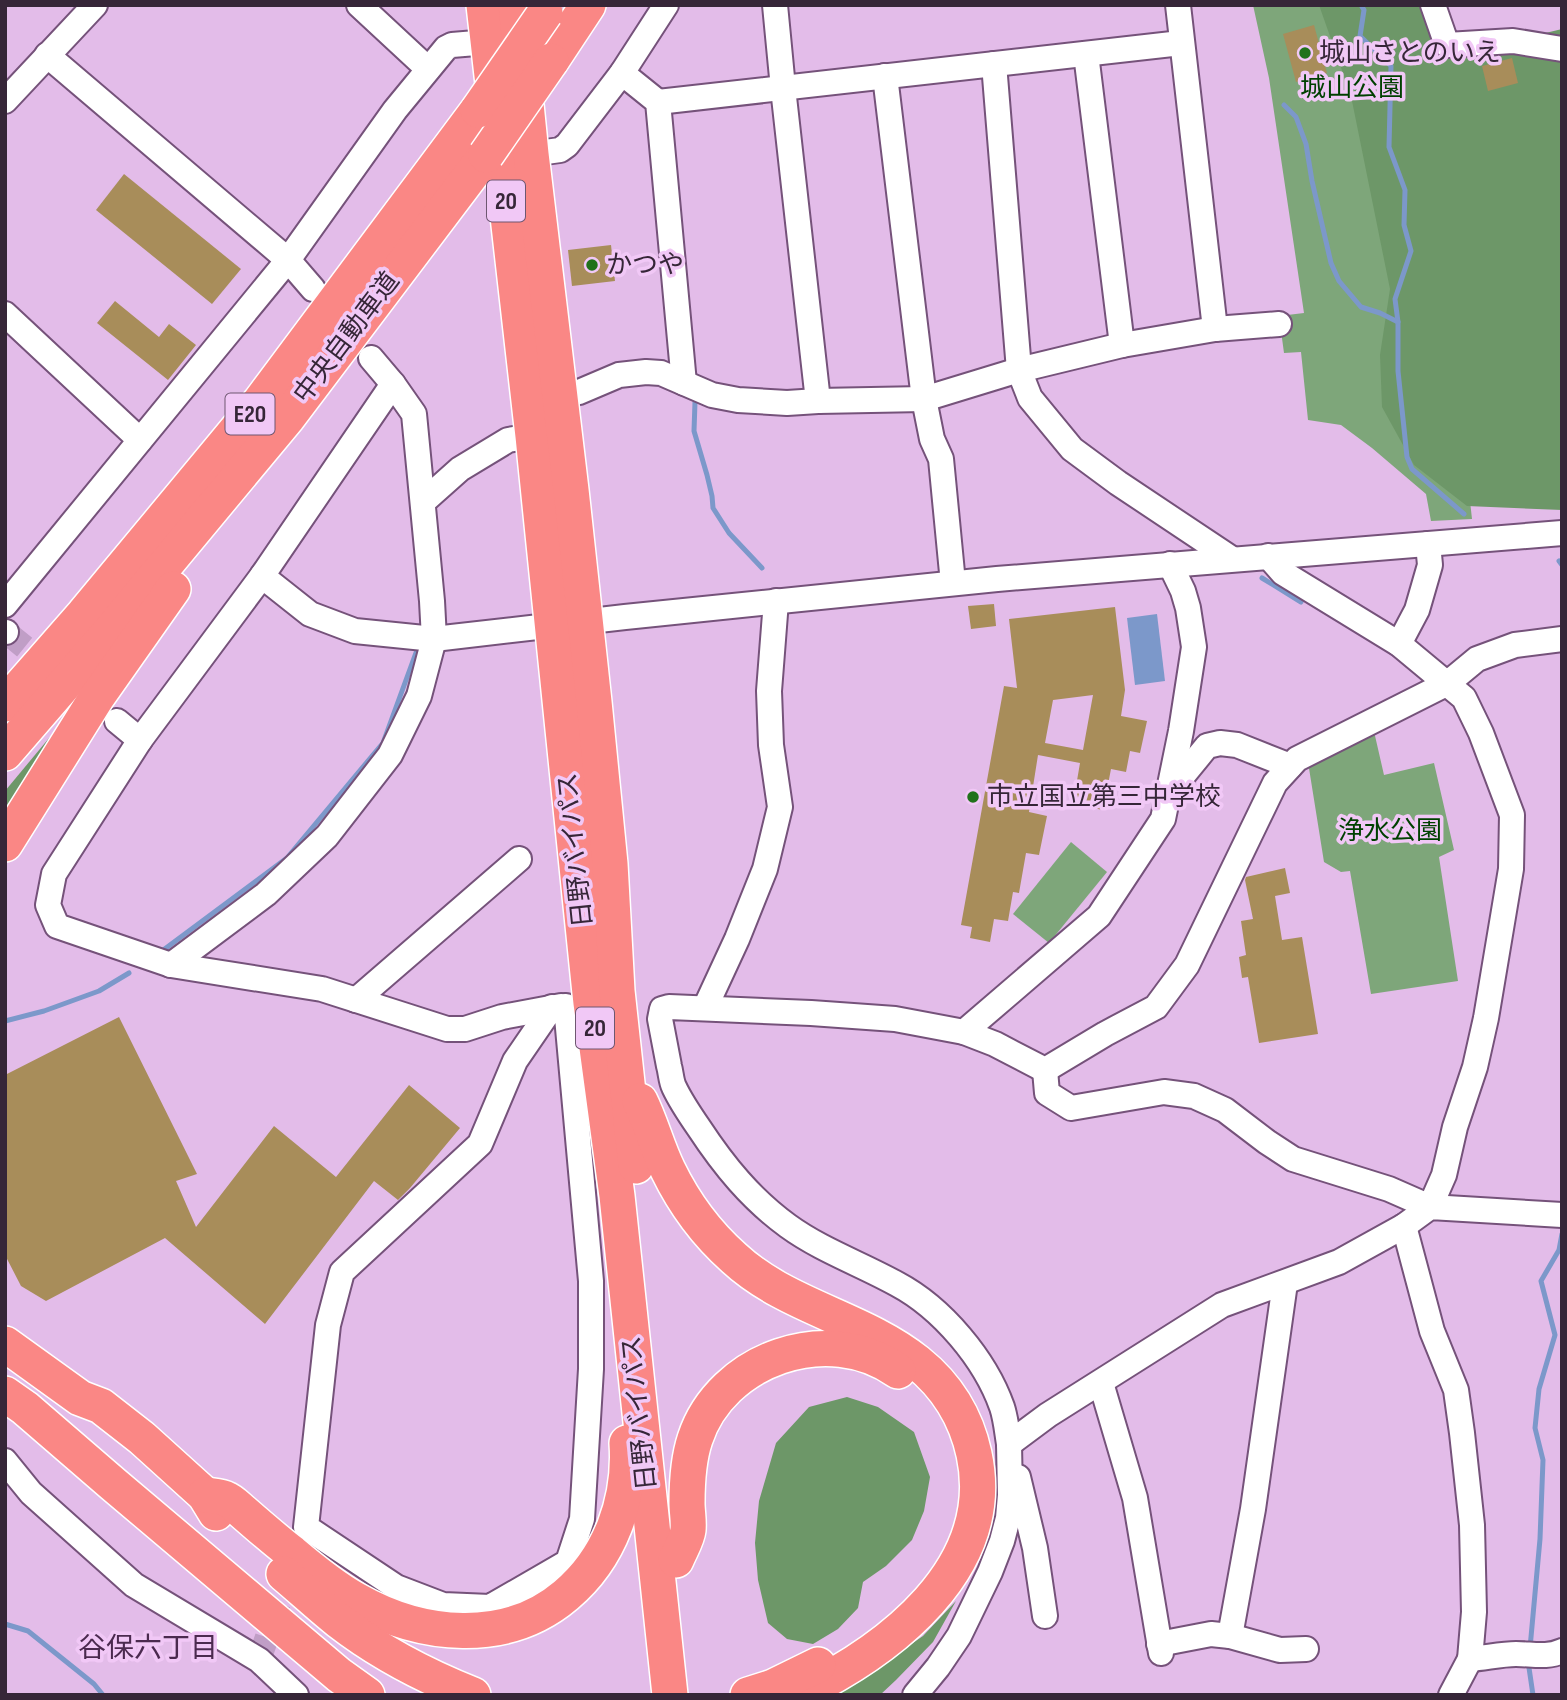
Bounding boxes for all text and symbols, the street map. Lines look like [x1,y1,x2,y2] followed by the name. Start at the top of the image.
[1319,38,1501,69] place label: 城山さとのいえ
[1297,45,1313,61] marker: 城山さとのいえ
[1300,73,1404,104] park label: 城山公園
[487,181,525,222] road number: 20
[606,250,684,281] place label: かつや
[584,257,600,273] marker: かつや
[288,266,406,410] street label: 中央自動車道
[226,394,274,435] road number: E20
[552,771,600,929] street label: 日野バイパス
[987,782,1221,813] place label: 市立国立第三中学校
[965,789,981,805] marker: 市立国立第三中学校
[1338,816,1442,847] park label: 浄水公園
[576,1008,614,1048] road number: 20
[616,1334,664,1492] street label: 日野バイパス
[78,1632,218,1665] district label: 谷保六丁目

